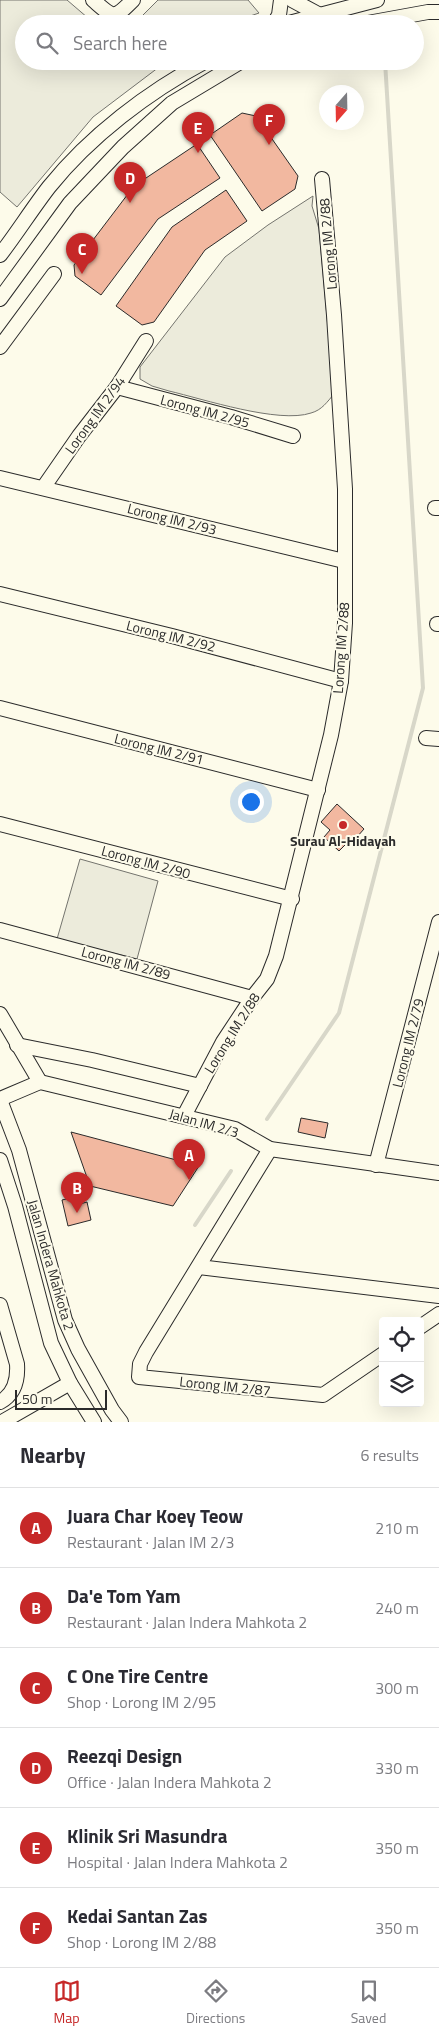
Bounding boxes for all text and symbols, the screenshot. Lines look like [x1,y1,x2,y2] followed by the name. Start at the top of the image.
[15,15,424,70] search box
[73,28,167,57] text: Search here
[33,29,61,57] icon: search
[319,85,364,130] north arrow
[253,104,285,145] pin: F
[182,112,214,153] pin: E
[114,162,146,203] pin: D
[313,197,342,291] street label: Lorong IM 2/88
[66,233,98,274] pin: C
[59,371,130,458] street label: Lorong IM 2/94
[158,389,252,433] street label: Lorong IM 2/95
[125,497,219,540] street label: Lorong IM 2/93
[327,601,354,694] street label: Lorong IM 2/88
[124,614,218,657] street label: Lorong IM 2/92
[112,727,206,770] street label: Lorong IM 2/91
[238,789,264,815] your location
[337,819,349,831] marker: Surau Al-Hidayah
[290,830,396,851] place label: Surau Al-Hidayah
[99,840,193,884] street label: Lorong IM 2/90
[79,941,173,985] street label: Lorong IM 2/89
[198,988,265,1077] street label: Lorong IM 2/88
[386,996,429,1090] street label: Lorong IM 2/79
[167,1103,241,1142] street label: Jalan IM 2/3
[173,1139,205,1180] pin: A
[61,1172,93,1213] pin: B
[23,1197,80,1333] street label: Jalan Indera Mahkota 2
[379,1317,424,1407] map controls
[379,1317,424,1362] button: locate
[379,1362,424,1407] button: layers
[178,1370,272,1401] street label: Lorong IM 2/87
[15,1387,108,1410] scale bar
[22,1388,52,1409] text: 50 m
[20,1439,85,1471] text: Nearby
[360,1443,419,1467] text: 6 results
[67,1501,243,1530] text: Juara Char Koey Teow
[31,1516,41,1540] text: A
[375,1516,419,1540] text: 210 m
[67,1530,234,1554] text: Restaurant · Jalan IM 2/3
[67,1581,181,1610] text: Da'e Tom Yam
[31,1596,41,1620] text: B
[375,1596,419,1620] text: 240 m
[67,1610,307,1634] text: Restaurant · Jalan Indera Mahkota 2
[67,1661,208,1690] text: C One Tire Centre
[32,1676,40,1700] text: C
[375,1676,419,1700] text: 300 m
[67,1690,216,1714] text: Shop · Lorong IM 2/95
[67,1741,182,1770] text: Reezqi Design
[31,1756,41,1780] text: D
[375,1756,419,1780] text: 330 m
[67,1770,272,1794] text: Office · Jalan Indera Mahkota 2
[67,1821,227,1850] text: Klinik Sri Masundra
[32,1836,40,1860] text: E
[375,1836,419,1860] text: 350 m
[67,1850,288,1874] text: Hospital · Jalan Indera Mahkota 2
[67,1901,208,1930] text: Kedai Santan Zas
[32,1916,40,1940] text: F
[375,1916,419,1940] text: 350 m
[67,1930,216,1954] text: Shop · Lorong IM 2/88
[53,1977,81,2028] tab: Map
[186,1977,245,2028] tab: Directions
[351,1977,386,2028] tab: Saved

